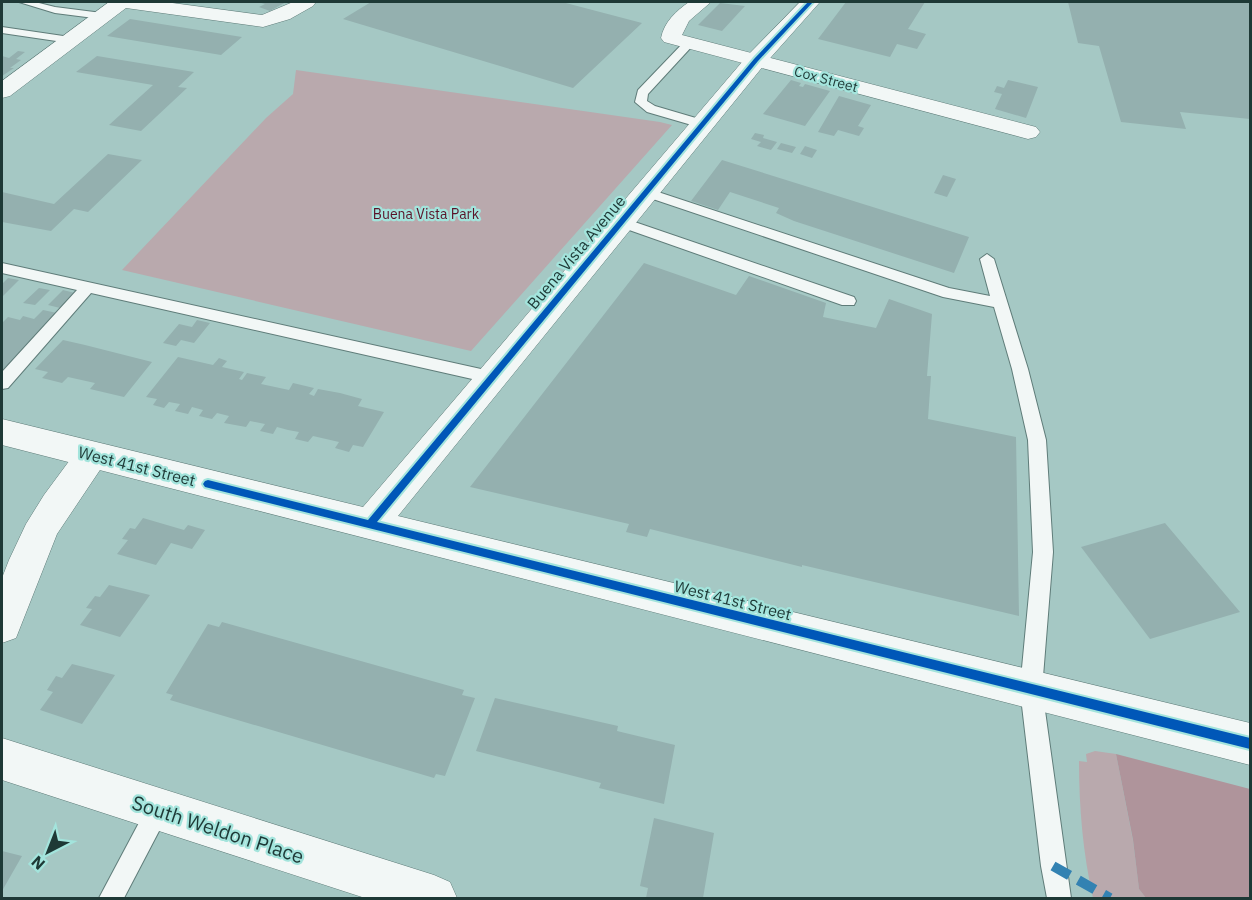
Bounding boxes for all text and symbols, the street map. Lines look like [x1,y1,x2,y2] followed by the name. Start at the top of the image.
[792,62,860,96] street label: Cox Street
[523,191,630,313] street label: Buena Vista Avenue
[373,205,480,223] park label: Buena Vista Park
[76,442,198,490] street label: West 41st Street
[672,576,794,624] street label: West 41st Street
[129,788,307,870] street label: South Weldon Place
[18,822,78,882] north arrow
[27,852,49,874] text: N

